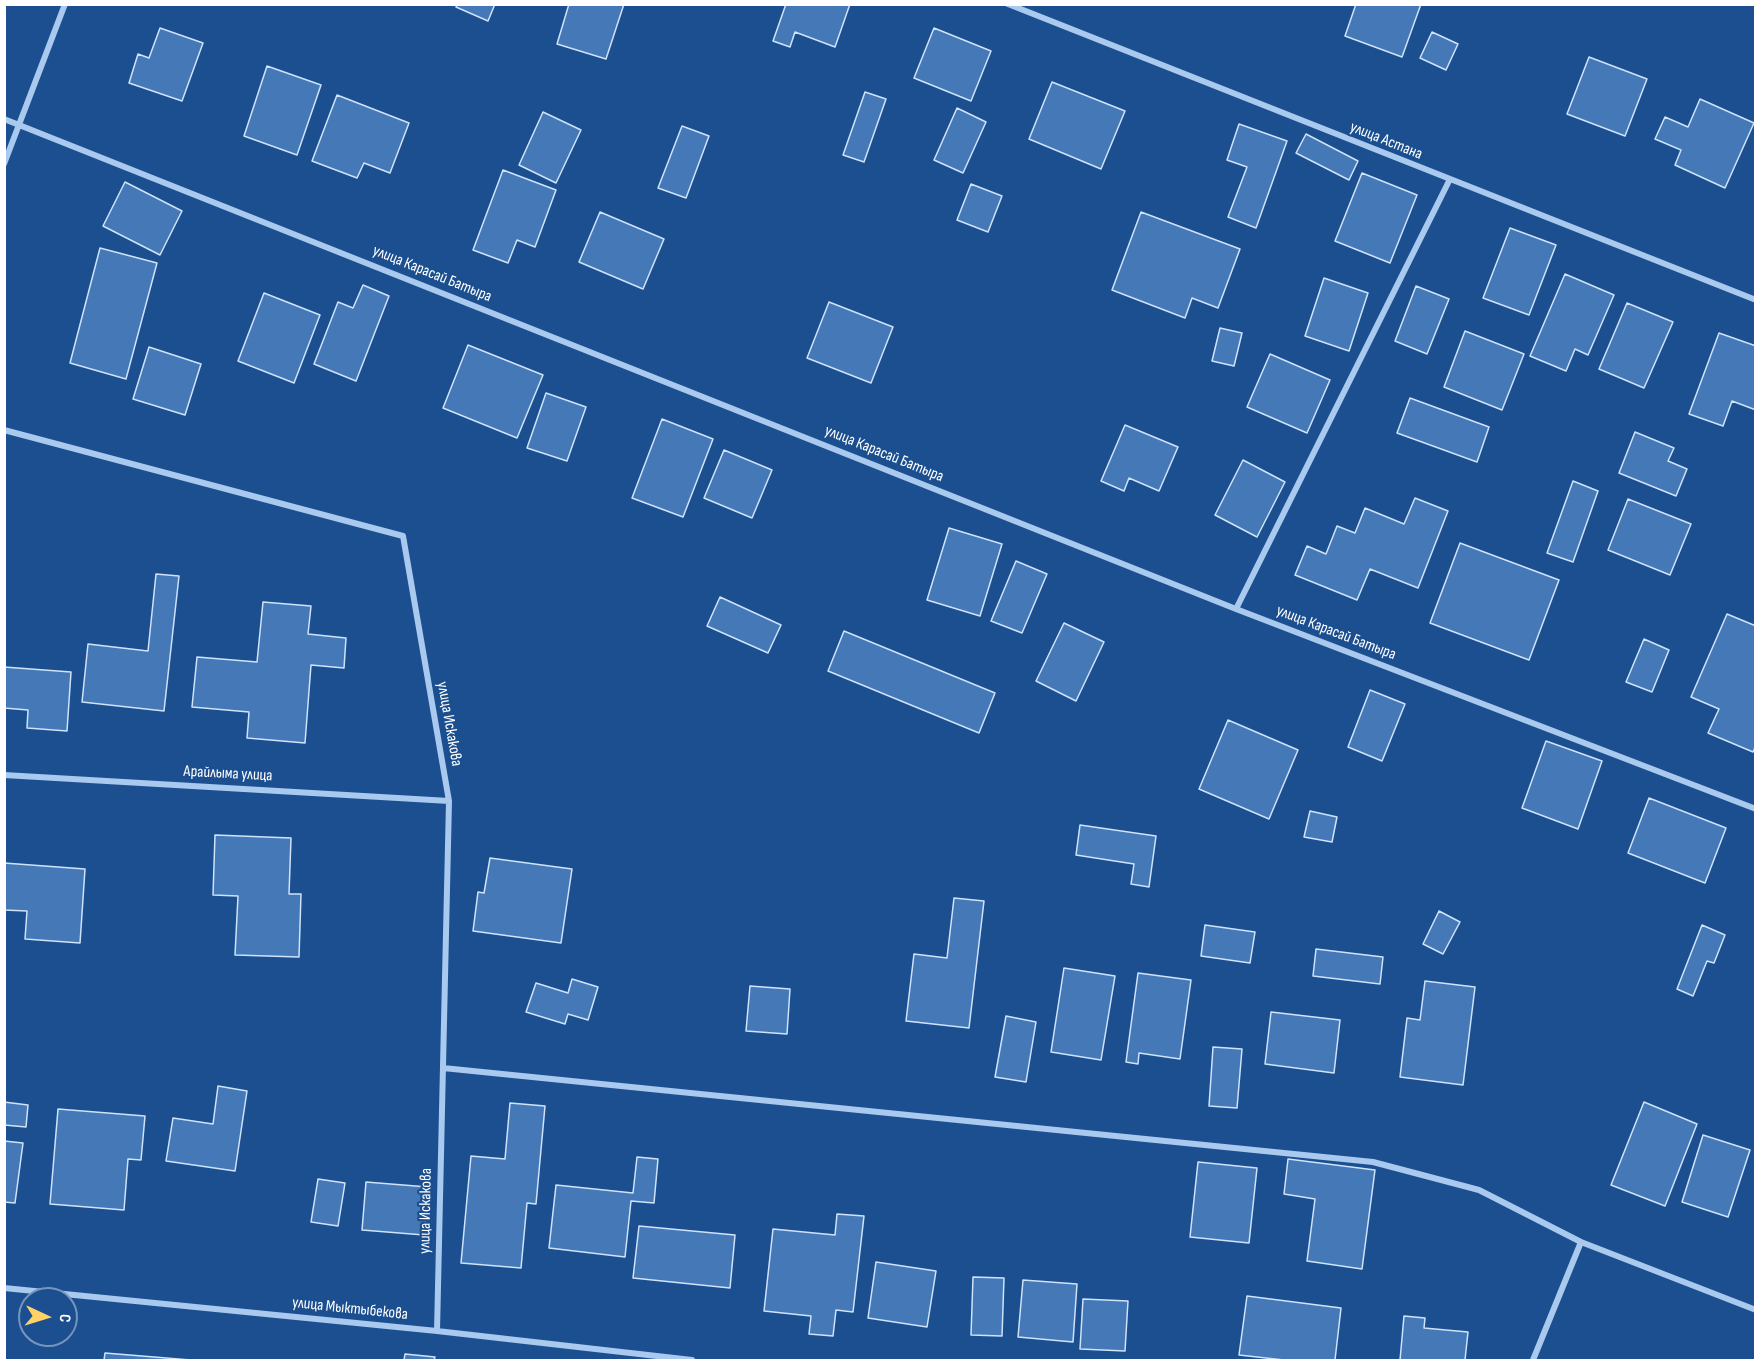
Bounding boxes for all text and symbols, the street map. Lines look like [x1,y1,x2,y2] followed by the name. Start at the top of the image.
[1347,118,1425,164] street label: улица Астана
[370,241,494,307] street label: улица Карасай Батыра
[822,421,946,487] street label: улица Карасай Батыра
[1273,601,1399,665] street label: улица Карасай Батыра
[432,680,466,768] street label: улица Искакова
[183,762,273,786] street label: Арайлыма улица
[416,1168,436,1254] street label: улица Искакова
[18,1287,78,1347] north arrow
[291,1293,409,1325] street label: улица Мыктыбекова
[55,1313,74,1323] text: С

